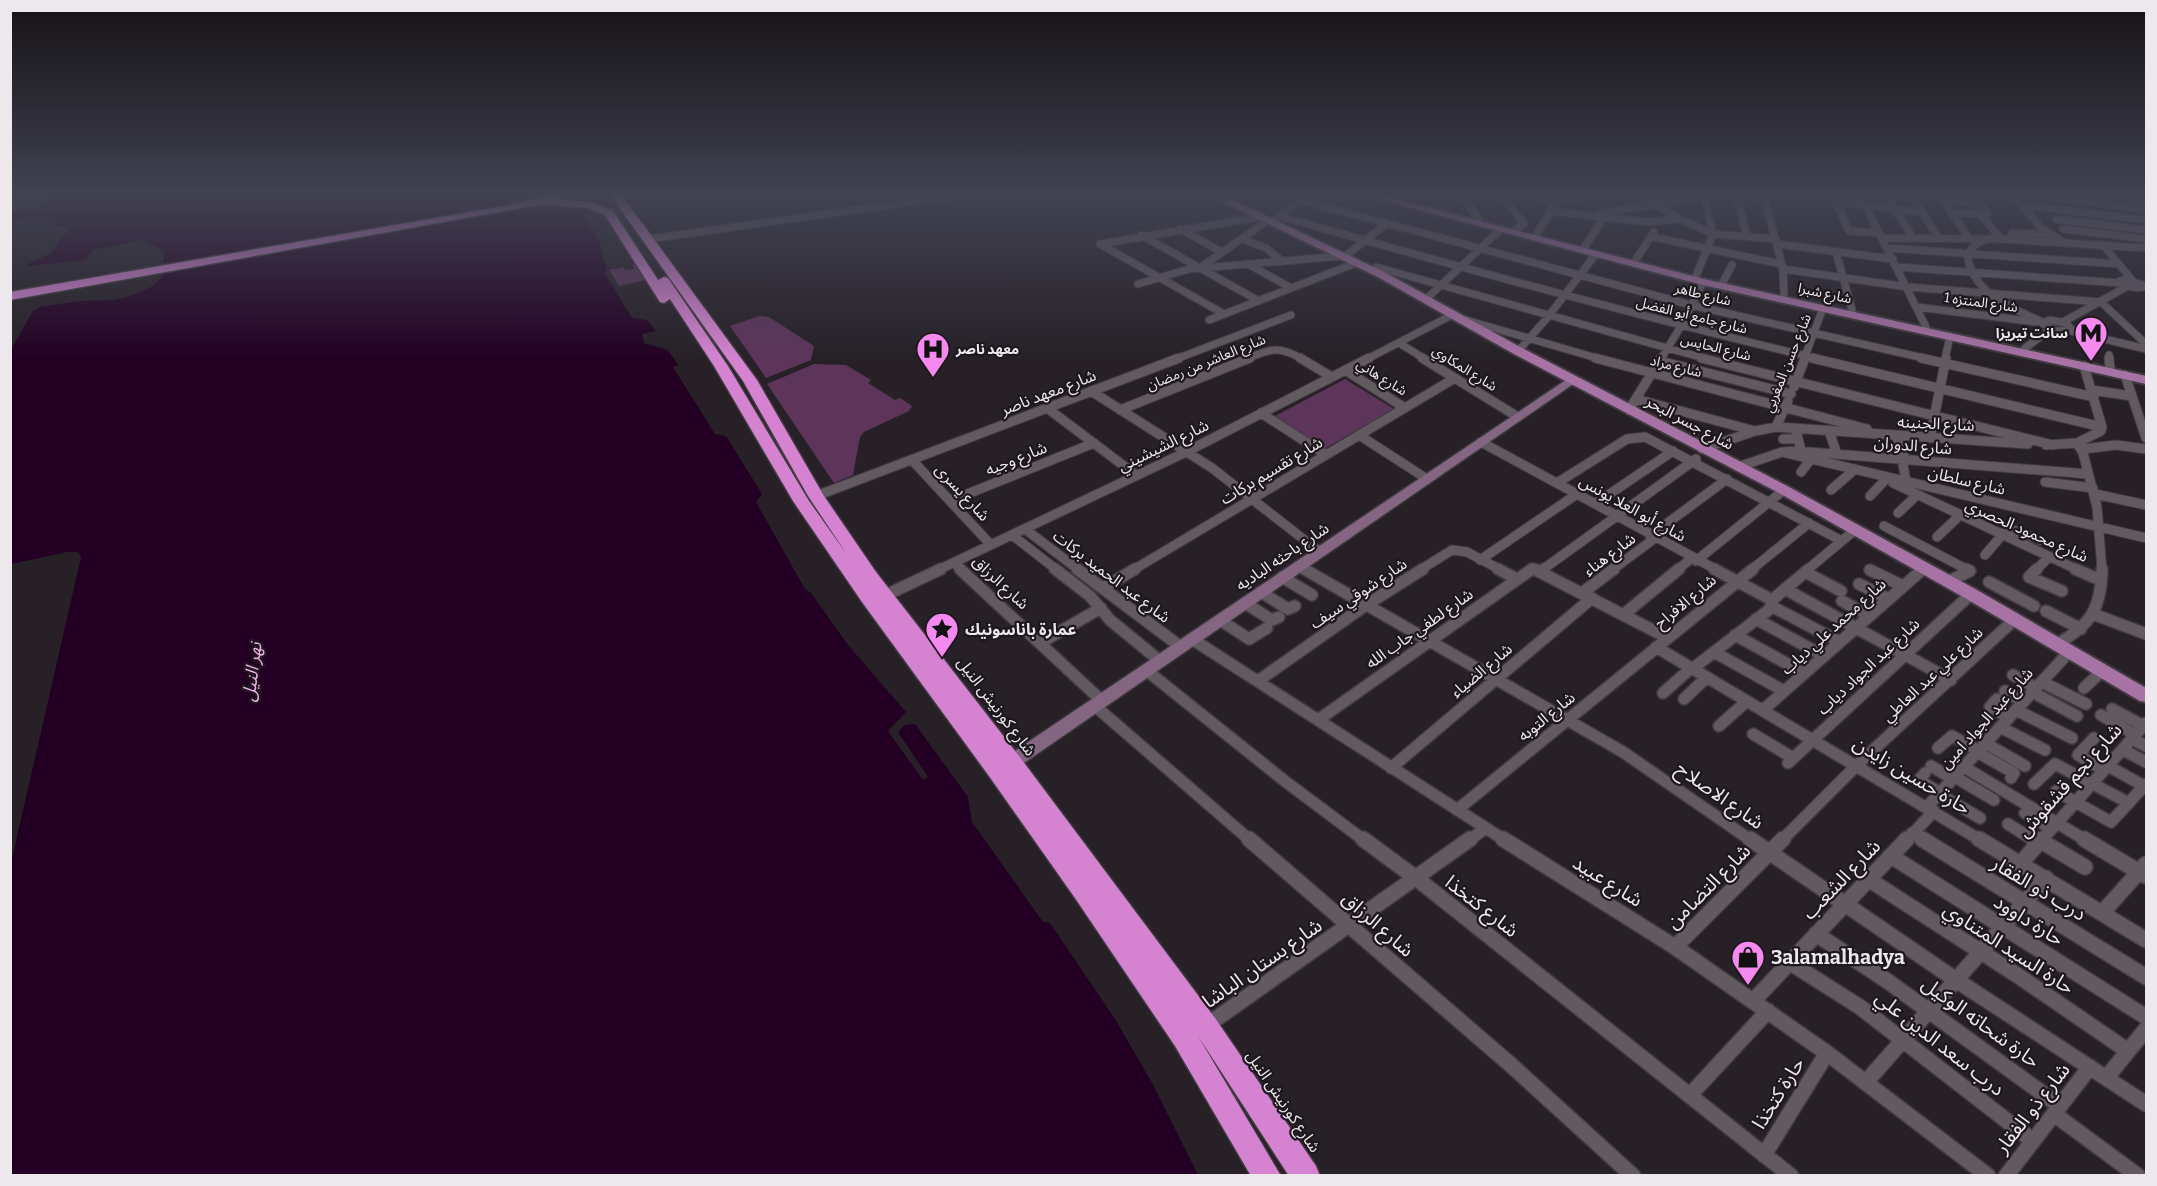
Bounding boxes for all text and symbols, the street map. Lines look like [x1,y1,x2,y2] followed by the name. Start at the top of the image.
[1672,279,1733,312] street label: شارع طاهر
[1796,280,1853,309] street label: شارع شبرا
[1943,289,2019,318] street label: شارع المنتزه 1
[1634,293,1749,339] street label: شارع جامع أبو الفضل
[1760,311,1817,416] street label: شارع حسن المغربي
[2073,315,2109,362] metro station icon: سانت تيريزا
[1996,325,2068,342] place label: سانت تيريزا
[915,331,951,378] hospital icon: معهد ناصر
[1144,331,1269,396] street label: شارع العاشر من رمضان
[1678,331,1753,366] street label: شارع الحايس
[955,341,1019,358] place label: معهد ناصر
[1428,342,1500,397] street label: شارع المكاوي
[1648,352,1703,383] street label: شارع مراد
[1352,355,1410,401] street label: شارع هاني
[997,366,1100,423] street label: شارع معهد ناصر
[1640,391,1737,456] street label: شارع جسر البحر
[1897,412,1975,438] street label: شارع الجنينه
[1115,415,1213,478] street label: شارع الشيشيني
[1217,432,1327,511] street label: شارع تقسيم بركات
[1873,433,1953,461] street label: شارع الدوران
[983,438,1051,482] street label: شارع وجيه
[929,460,994,527] street label: شارع يسرى
[1926,462,2007,502] street label: شارع سلطان
[1575,471,1690,548] street label: شارع أبو العلا يونس
[1961,495,2091,569] street label: شارع محمود الحصري
[1232,518,1334,597] street label: شارع باحثه الباديه
[1048,526,1174,629] street label: شارع عبد الحميد بركات
[1580,529,1641,583] street label: شارع هناء
[966,551,1033,616] street label: شارع الرزاق
[1306,554,1412,635] street label: شارع شوقي سيف
[1651,570,1722,635] street label: شارع الافراح
[1777,574,1892,681] street label: شارع محمد علي دياب
[1362,584,1478,675] street label: شارع لطفي جاب الله
[924,611,960,658] place icon: عمارة باناسونيك
[1813,614,1925,721] street label: شارع عبد الجواد دياب
[965,620,1076,639] place label: عمارة باناسونيك
[1878,623,1989,728] street label: شارع علي عبد العاطي
[237,639,267,703] water label: نهر النيل
[1447,639,1518,704] street label: شارع الضياء
[951,653,1040,761] street label: شارع كورنيش النيل
[1936,664,2039,775] street label: شارع عبد الجواد امين
[1514,688,1581,747] street label: شارع التوبه
[2011,718,2129,844] street label: شارع نجم قشقوش
[1849,730,1975,820] street label: حارة حسين زايدن
[1670,756,1769,837] street label: شارع الاصلاح
[1797,834,1887,926] street label: شارع الشعب
[1661,839,1758,936] street label: شارع التضامن
[1567,850,1647,914] street label: شارع عبيد
[1986,850,2091,926] street label: درب ذو الفقار
[1439,870,1524,945] street label: شارع كتخذا
[1335,886,1419,964] street label: شارع الرزاق
[1990,889,2068,951] street label: حارة داوود
[1937,897,2079,1002] street label: حارة السيد المتناوي
[1198,913,1328,1016] street label: شارع بستان الباشا
[1730,939,1766,986] shop icon: 3alamalhadya
[1771,945,1905,969] place label: 3alamalhadya
[1917,971,2045,1073] street label: حارة شحاته الوكيل
[1868,985,2009,1104] street label: درب سعد الدين علي
[1240,1047,1325,1158] street label: شارع كورنيش النيل
[1747,1053,1809,1133] street label: حارة كتخذا
[1989,1058,2077,1161] street label: شارع ذو الفقار

